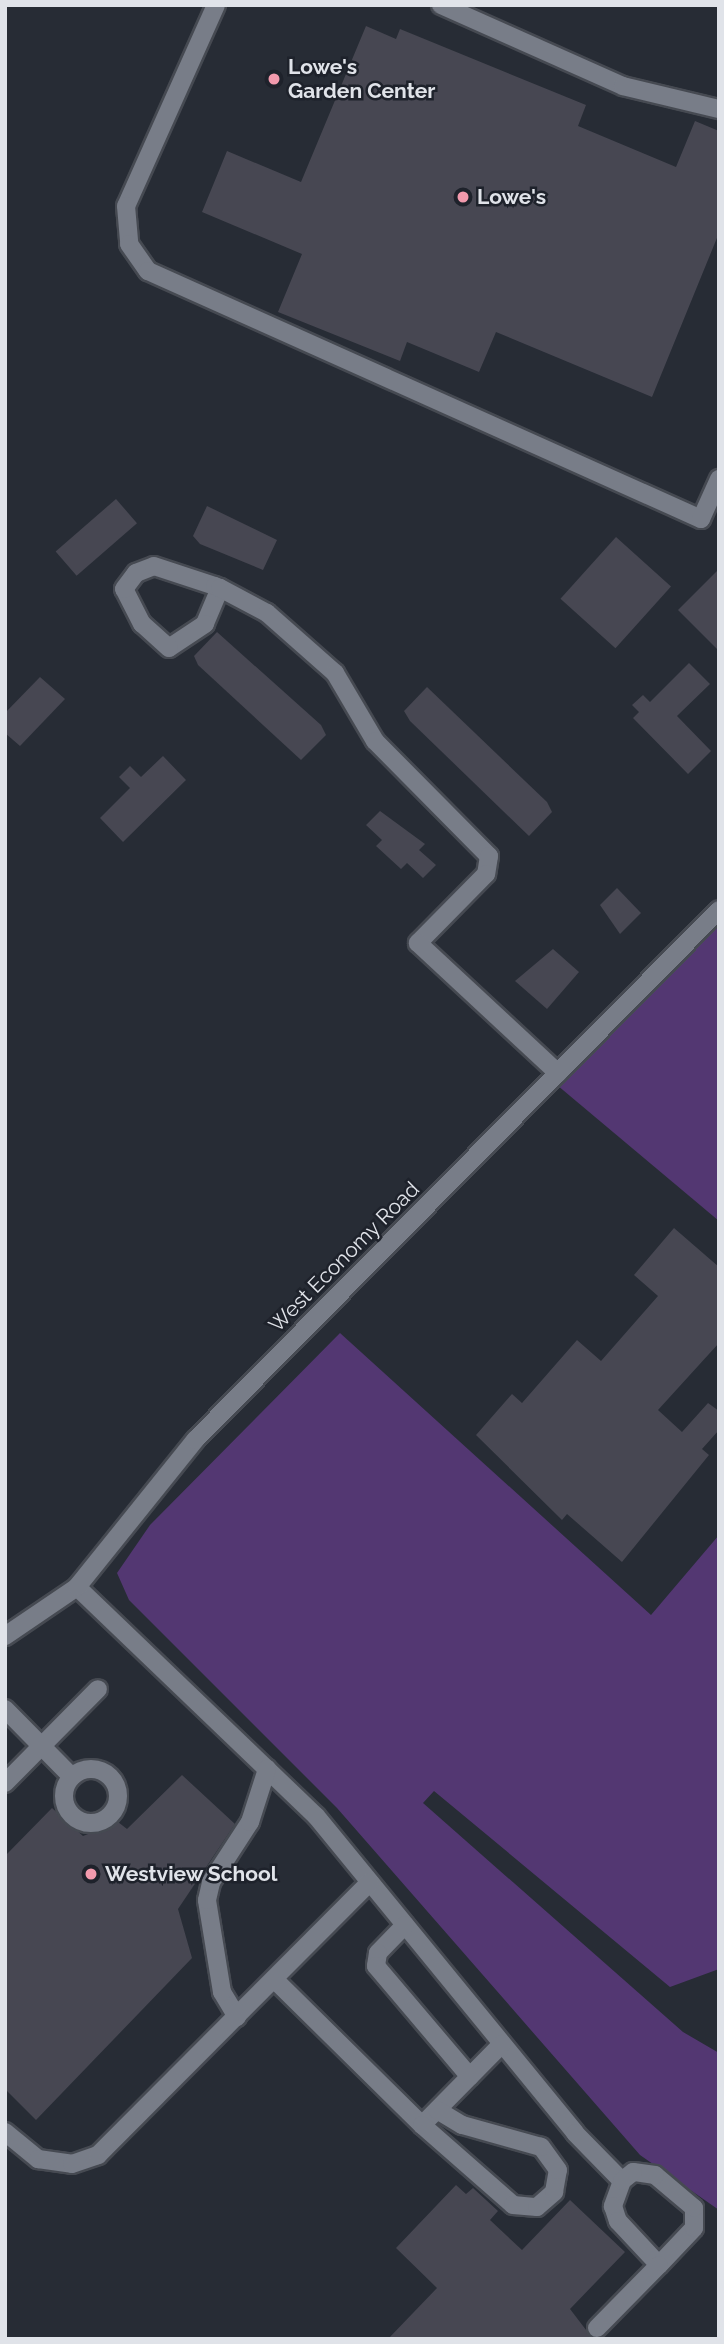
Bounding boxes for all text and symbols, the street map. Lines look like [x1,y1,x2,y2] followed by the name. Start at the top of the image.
[288,54,435,104] place label: Lowe's Garden Center
[266,71,282,87] marker: Lowe's Garden Center
[477,184,546,210] place label: Lowe's
[455,189,471,205] marker: Lowe's
[263,1176,425,1338] street label: West Economy Road
[105,1861,278,1887] place label: Westview School
[83,1866,99,1882] marker: Westview School

